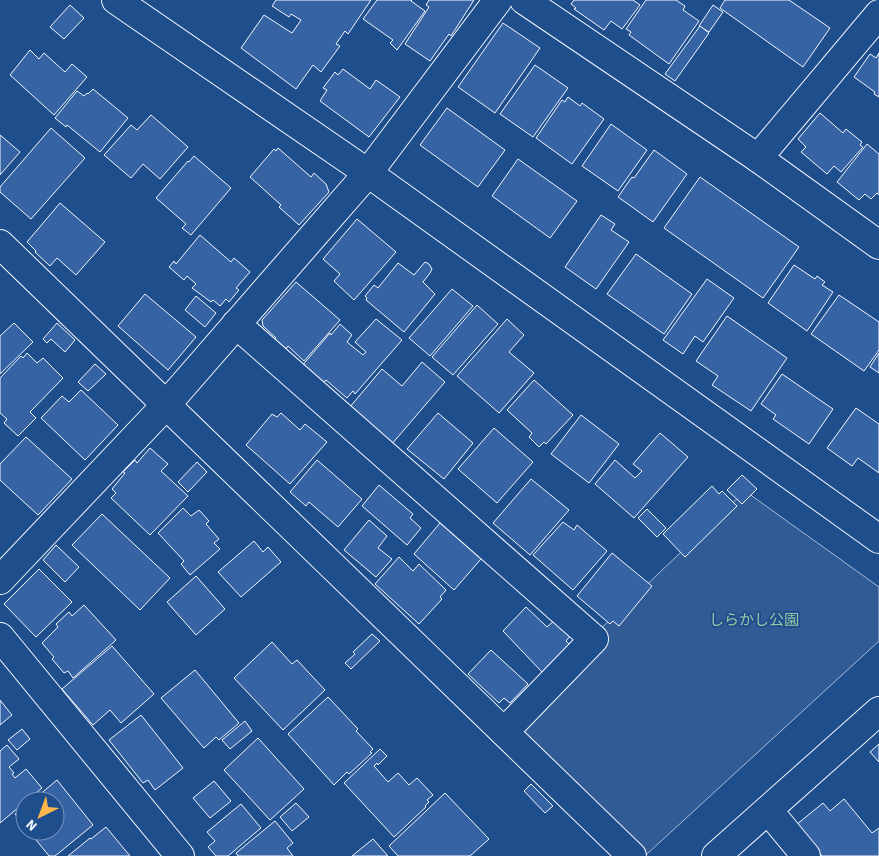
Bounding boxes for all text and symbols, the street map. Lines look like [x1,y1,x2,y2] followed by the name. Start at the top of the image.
[709,610,799,631] park label: しらかし公園
[15,791,65,841] north arrow
[22,814,42,835] text: N

